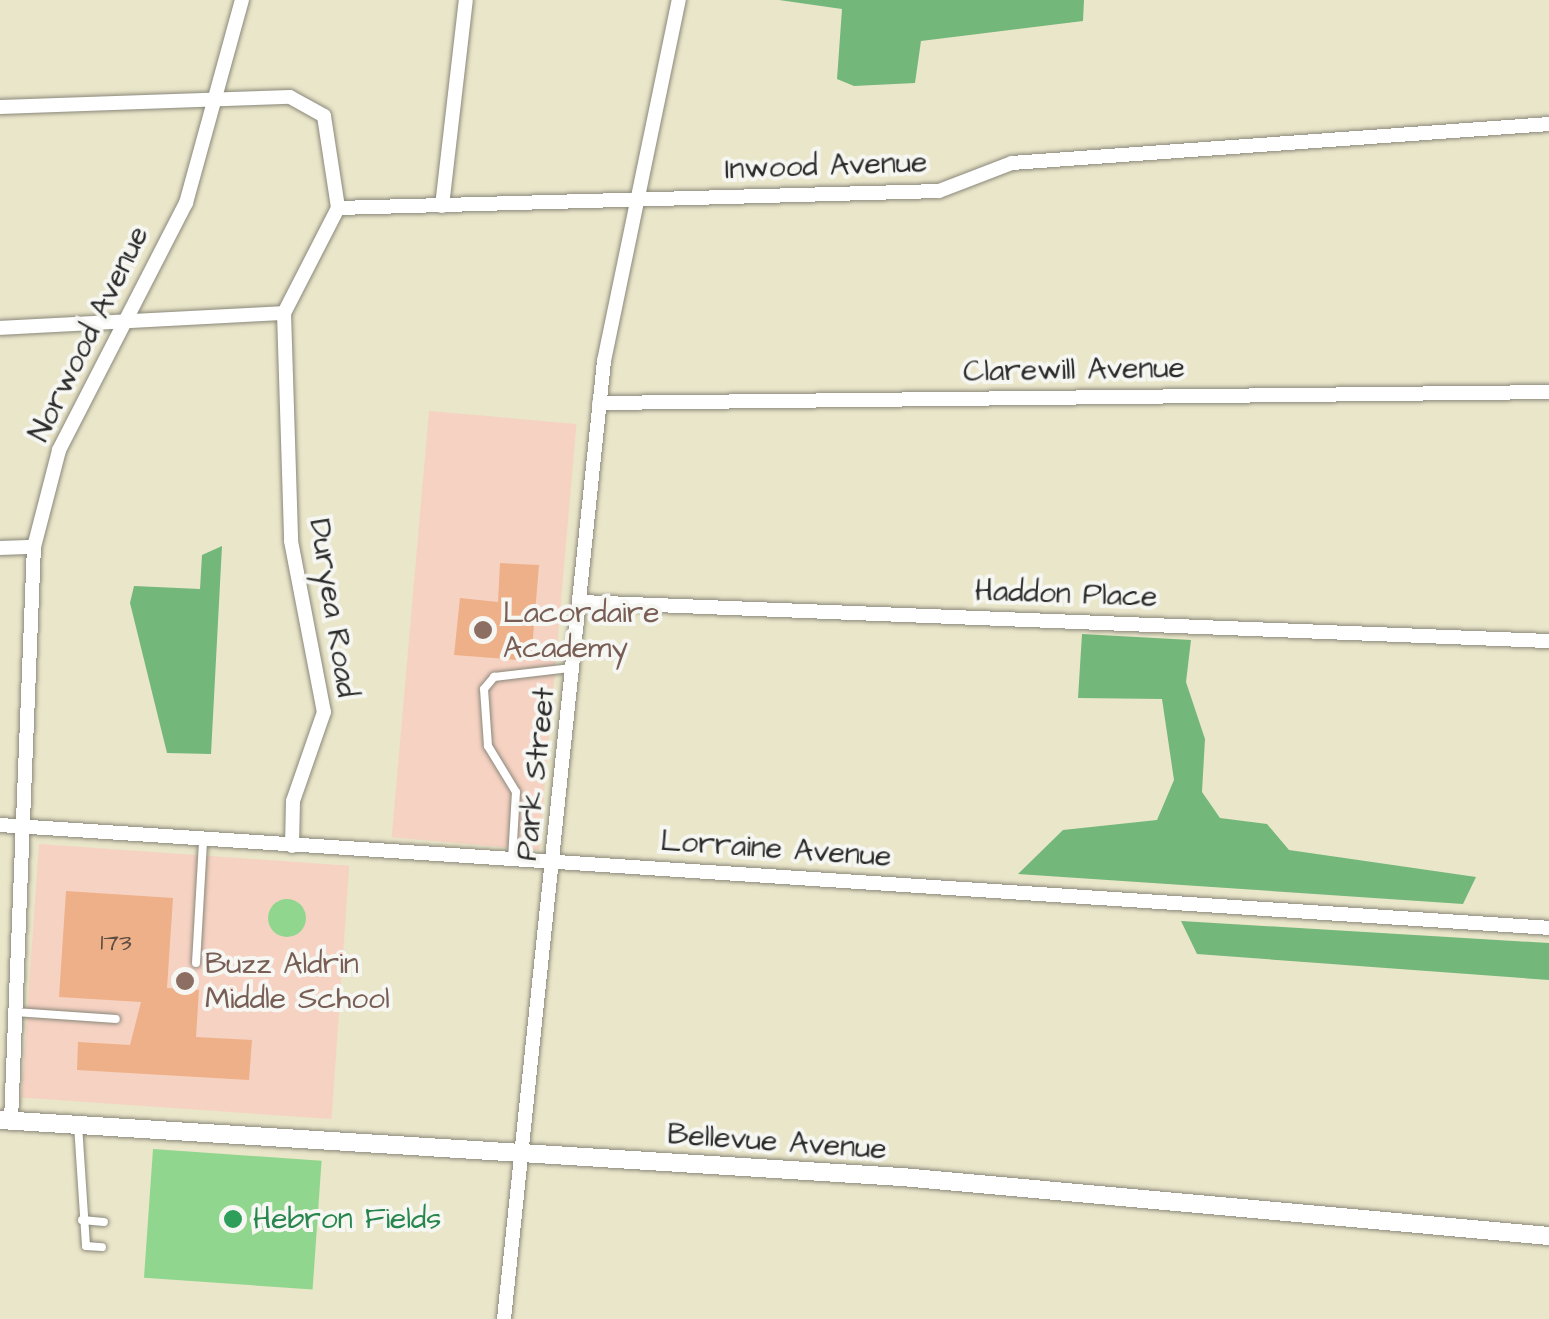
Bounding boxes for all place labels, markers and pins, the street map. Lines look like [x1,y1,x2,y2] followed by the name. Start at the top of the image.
[503,595,659,666] place label: Lacordaire Academy
[472,619,494,641] marker: Lacordaire Academy
[205,946,390,1016] place label: Buzz Aldrin Middle School
[174,970,196,992] marker: Buzz Aldrin Middle School
[253,1201,441,1237] place label: Hebron Fields
[222,1208,244,1230] marker: Hebron Fields

